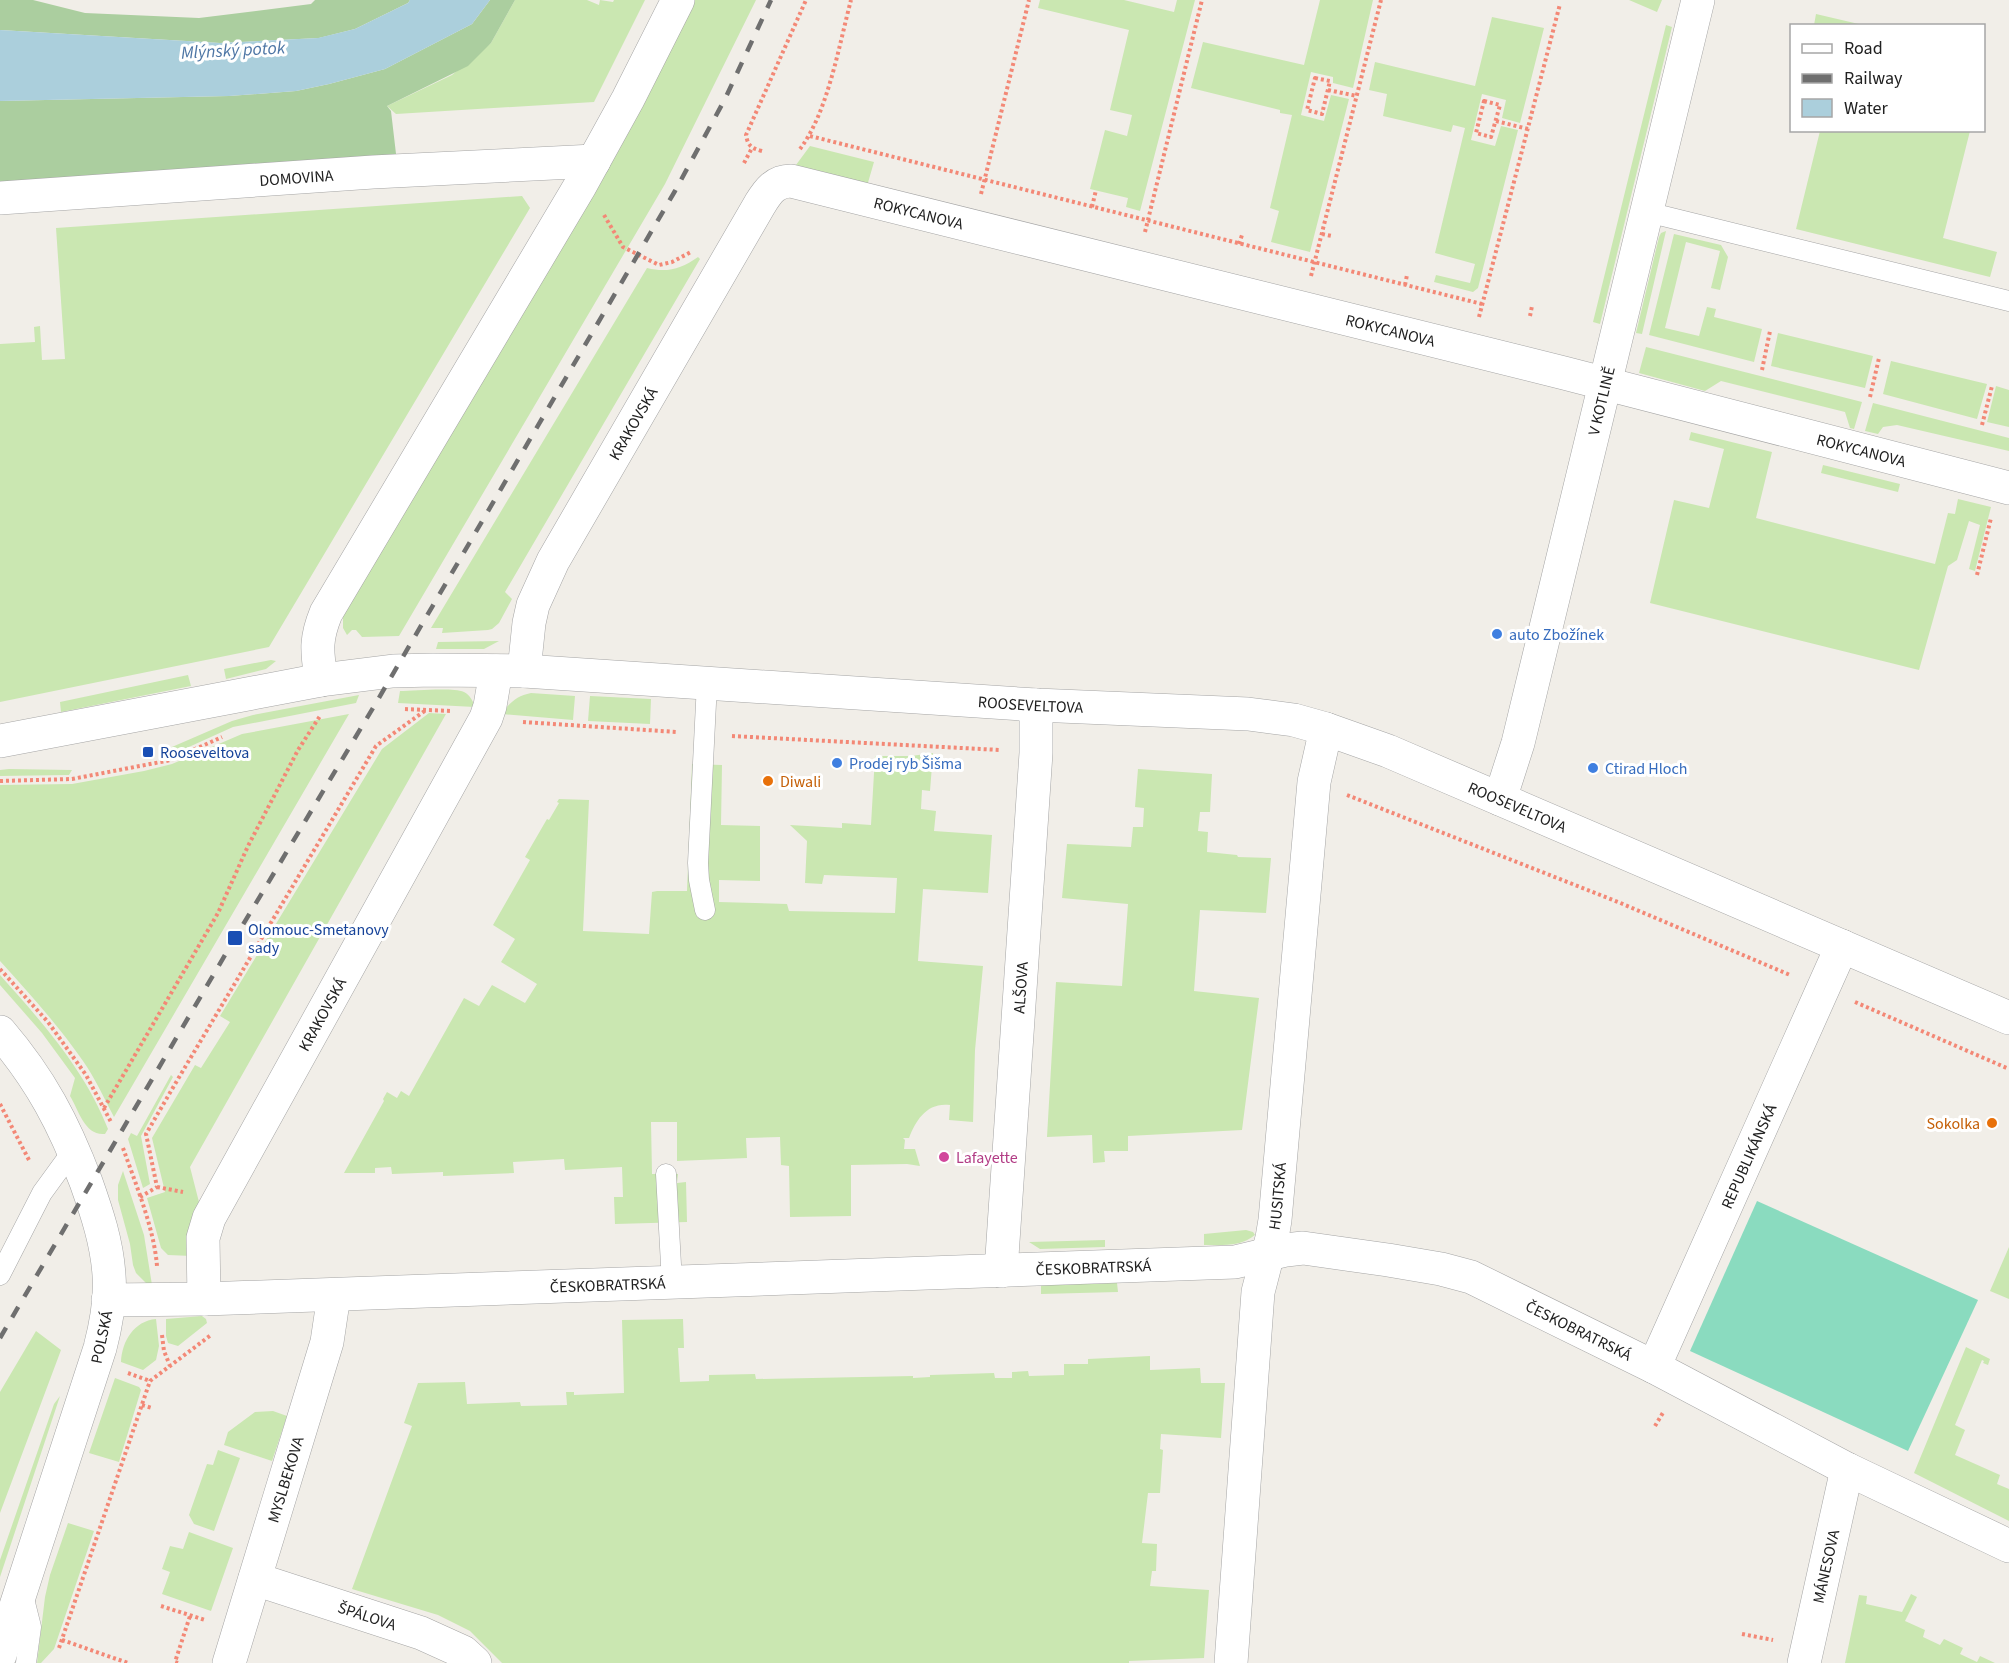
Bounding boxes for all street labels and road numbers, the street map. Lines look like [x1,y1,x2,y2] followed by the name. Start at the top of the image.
[259,165,334,192] street label: DOMOVINA
[871,192,966,235] street label: ROKYCANOVA
[1343,309,1438,353] street label: ROKYCANOVA
[1583,364,1621,438] street label: V KOTLINĚ
[604,383,664,464] street label: KRAKOVSKÁ
[1814,429,1908,473] street label: ROKYCANOVA
[977,691,1084,719] street label: ROOSEVELTOVA
[1464,777,1570,839] street label: ROOSEVELTOVA
[1008,961,1034,1014] street label: ALŠOVA
[294,974,352,1055] street label: KRAKOVSKÁ
[1716,1100,1782,1213] street label: REPUBLIKÁNSKÁ
[1264,1161,1292,1232] street label: HUSITSKÁ
[1035,1255,1152,1281] street label: ČESKOBRATRSKÁ
[549,1272,666,1299] street label: ČESKOBRATRSKÁ
[1522,1295,1635,1366] street label: ČESKOBRATRSKÁ
[86,1308,118,1366] street label: POLSKÁ
[262,1433,310,1526] street label: MYSLBEKOVA
[1808,1527,1845,1606] street label: MÁNESOVA
[335,1597,399,1636] street label: ŠPÁLOVA

